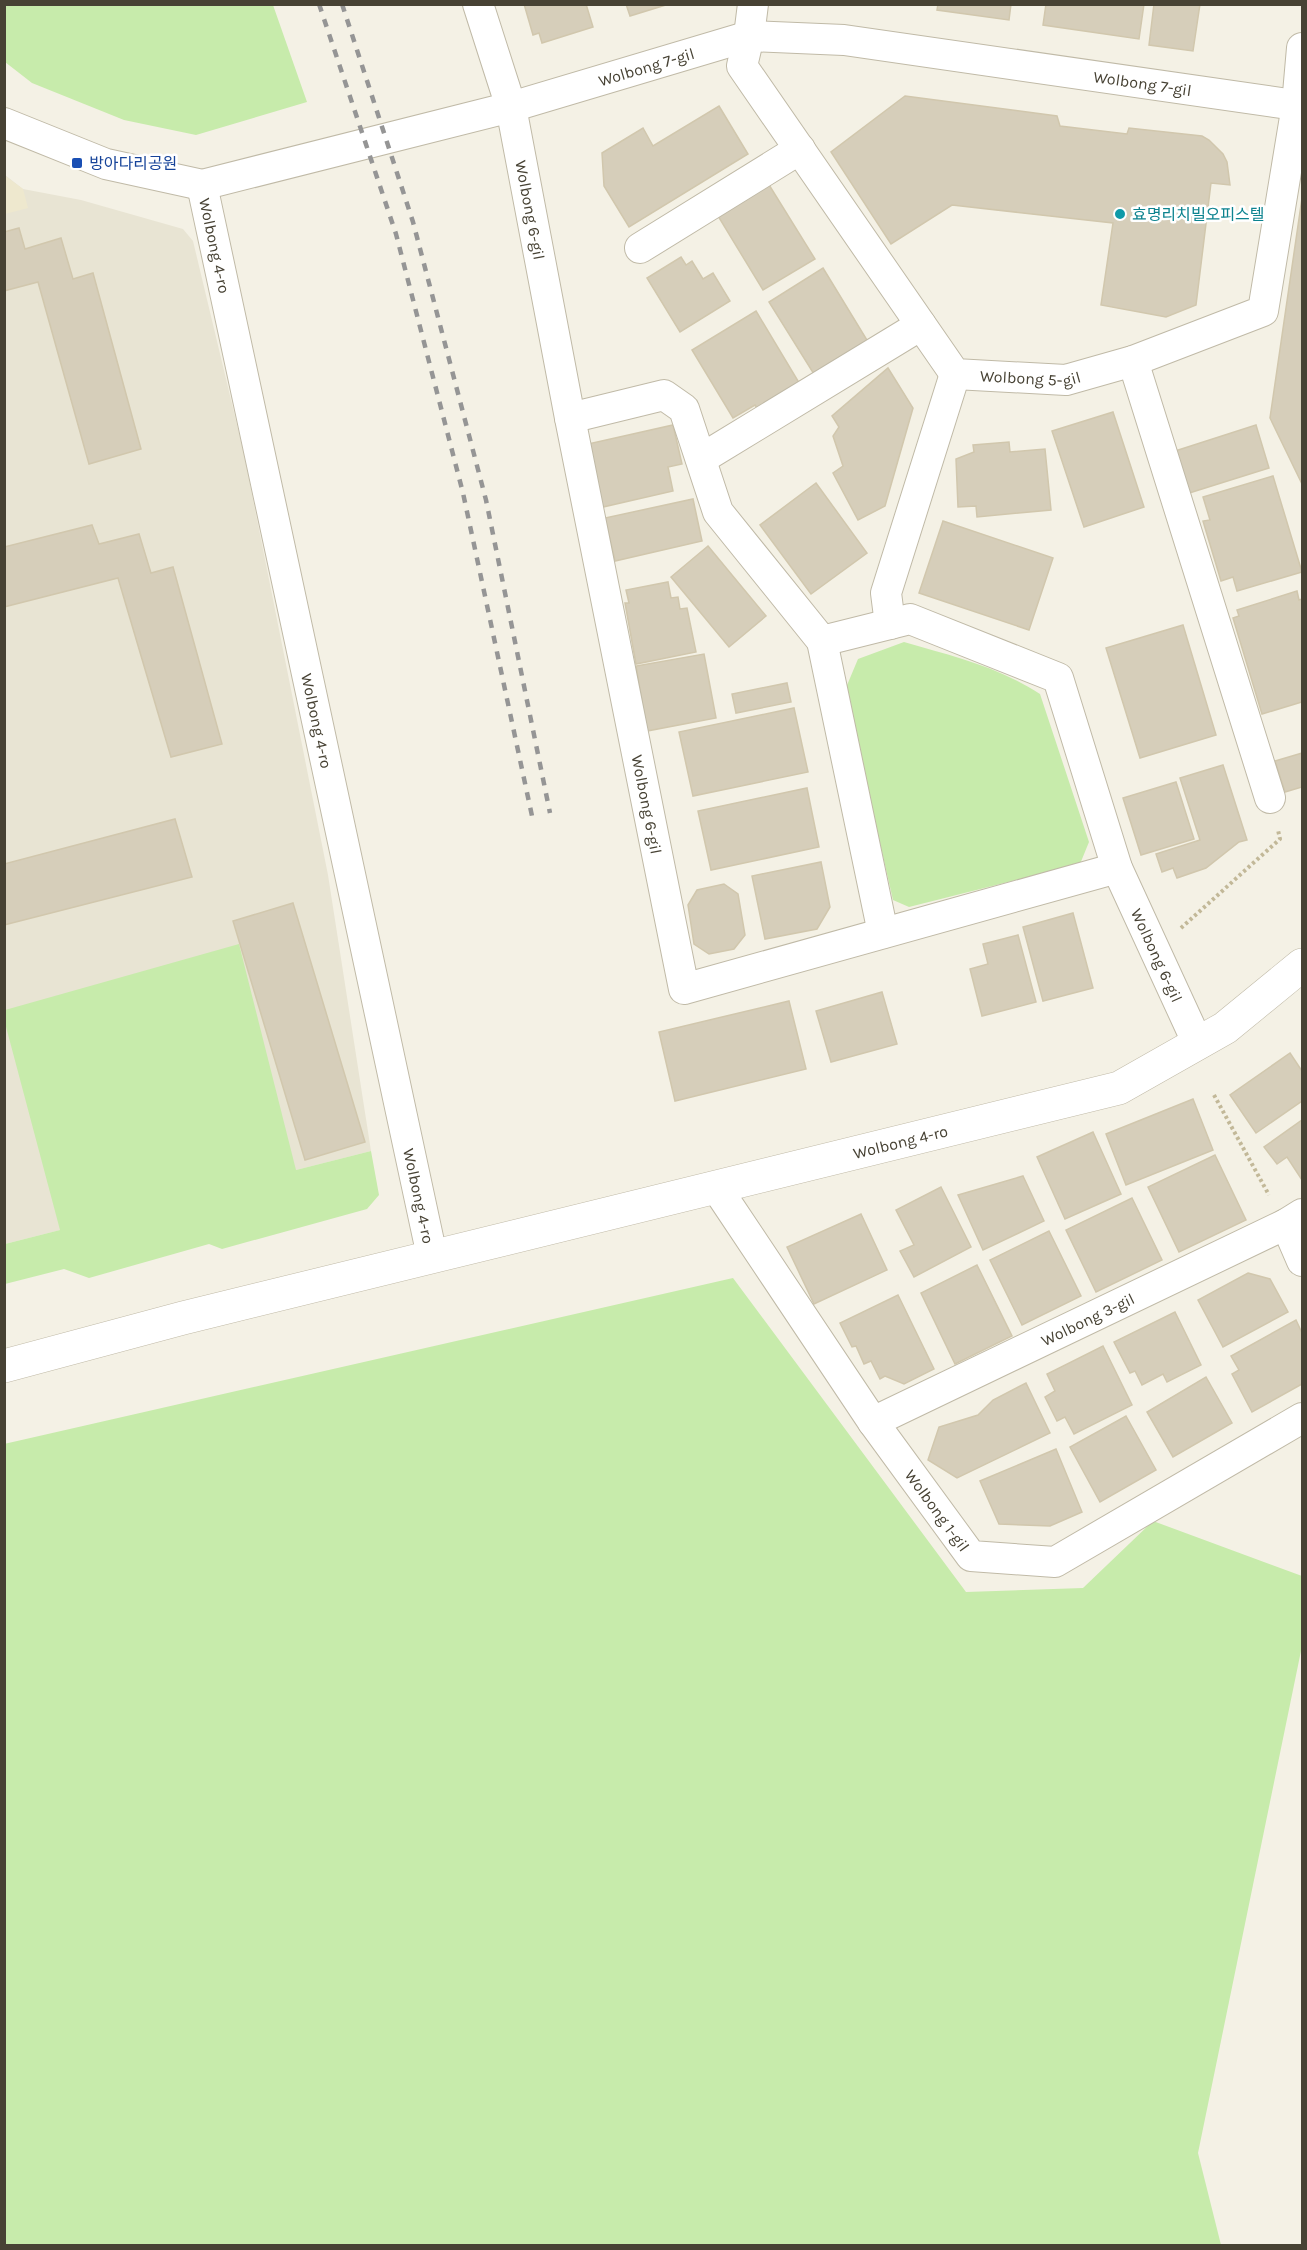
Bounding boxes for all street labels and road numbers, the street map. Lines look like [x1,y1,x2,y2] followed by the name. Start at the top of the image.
[596,44,697,90] street label: Wolbong 7-gil
[1092,67,1193,100] street label: Wolbong 7-gil
[511,159,549,261] street label: Wolbong 6-gil
[195,196,234,295] street label: Wolbong 4-ro
[980,366,1083,391] street label: Wolbong 5-gil
[297,672,336,770] street label: Wolbong 4-ro
[627,753,666,856] street label: Wolbong 6-gil
[1127,906,1186,1005] street label: Wolbong 6-gil
[851,1121,950,1163] street label: Wolbong 4-ro
[399,1147,438,1245] street label: Wolbong 4-ro
[1038,1289,1138,1350] street label: Wolbong 3-gil
[901,1466,973,1555] street label: Wolbong 1-gil

